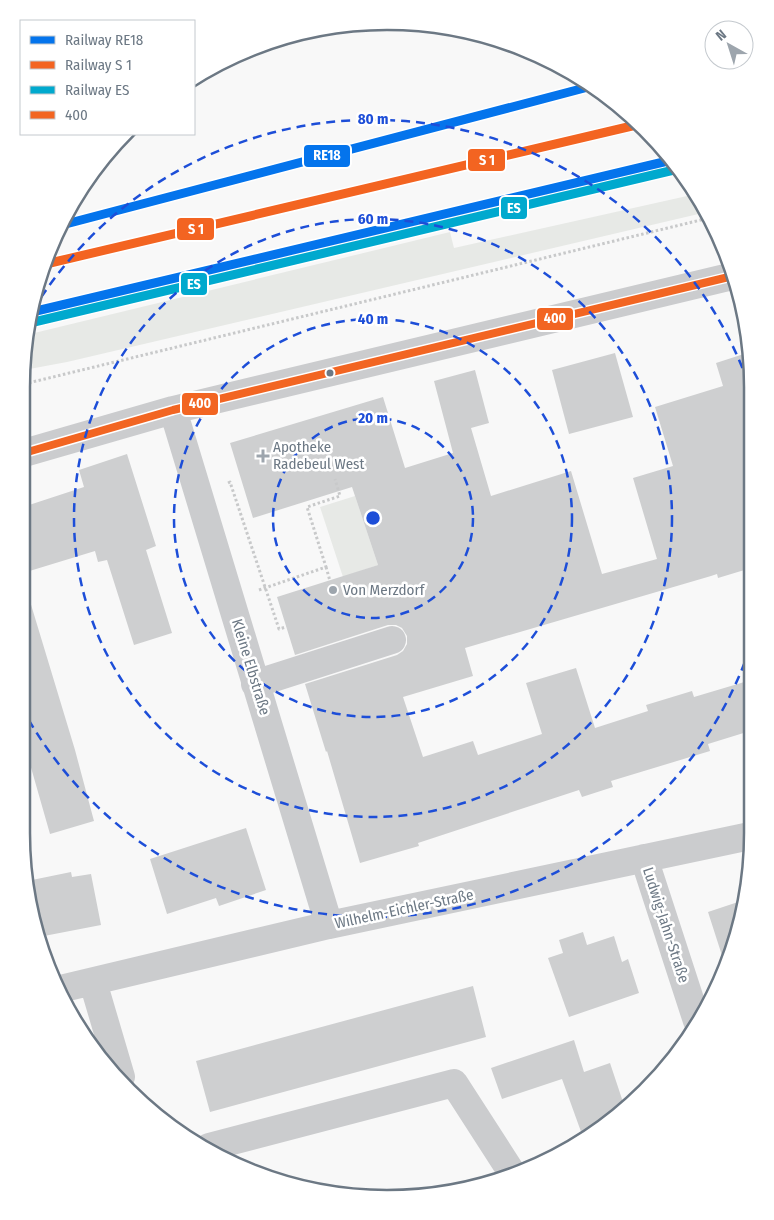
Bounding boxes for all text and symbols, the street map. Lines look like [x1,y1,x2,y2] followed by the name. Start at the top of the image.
[20,20,195,135] legend
[704,20,754,70] north arrow
[713,26,730,45] text: N
[65,31,143,49] text: Railway RE18
[65,56,132,74] text: Railway S 1
[65,81,129,99] text: Railway ES
[65,106,88,124] text: 400
[358,110,388,128] text: 80 m
[303,144,351,168] line badge: RE18
[313,147,341,164] text: RE18
[467,148,506,172] line badge: S 1
[479,152,495,169] text: S 1
[500,196,528,220] line badge: ES
[507,200,521,217] text: ES
[358,210,388,228] text: 60 m
[176,217,215,241] line badge: S 1
[188,221,204,238] text: S 1
[180,272,208,296] line badge: ES
[187,276,201,293] text: ES
[536,307,574,331] line badge: 400
[358,310,388,328] text: 40 m
[544,310,567,327] text: 400
[325,368,335,378] unlabelled marker
[181,392,219,416] line badge: 400
[189,395,212,412] text: 400
[357,409,388,427] text: 20 m
[273,438,364,473] place label: Apotheke Radebeul West
[257,450,269,462] marker: Apotheke Radebeul West
[364,509,382,527] centre of rings
[343,581,426,599] place label: Von Merzdorf
[327,584,339,596] marker: Von Merzdorf
[228,617,274,717] street label: Kleine Elbstraße
[639,865,693,985] street label: Ludwig-Jahn-Straße
[333,886,475,932] street label: Wilhelm-Eichler-Straße

